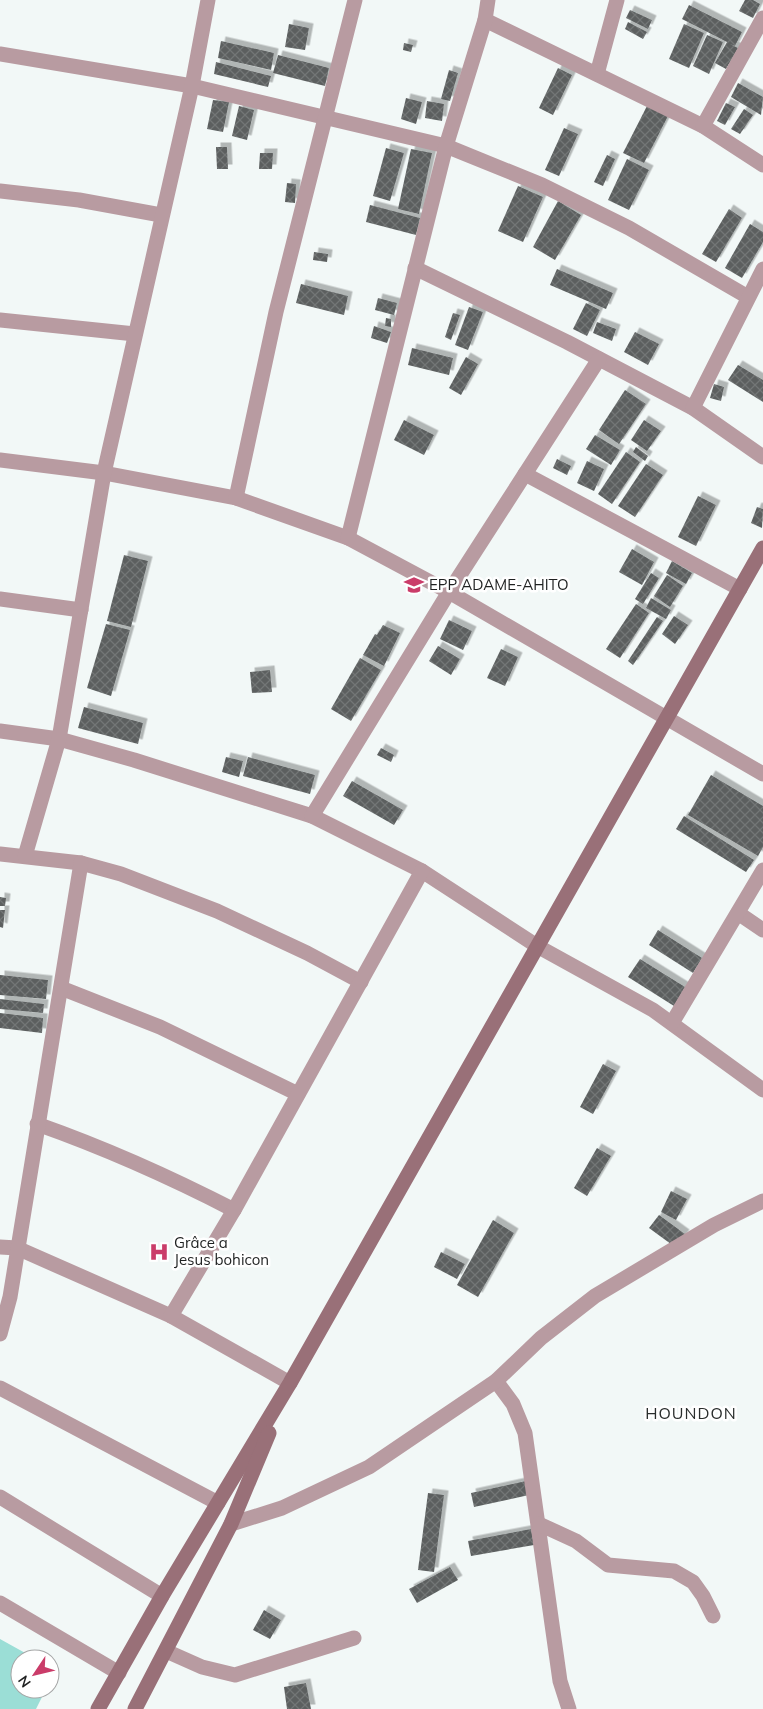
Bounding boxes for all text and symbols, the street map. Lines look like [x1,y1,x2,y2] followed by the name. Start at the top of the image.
[403,574,425,596] school or university icon: EPP ADAME-AHITO
[429,575,569,594] place label: EPP ADAME-AHITO
[174,1233,269,1269] place label: Grâce a Jesus bohicon
[148,1241,170,1263] hospital icon: Grâce a Jesus bohicon
[645,1403,737,1423] district label: HOUNDON
[10,1649,60,1699] north arrow
[14,1672,35,1691] text: N

